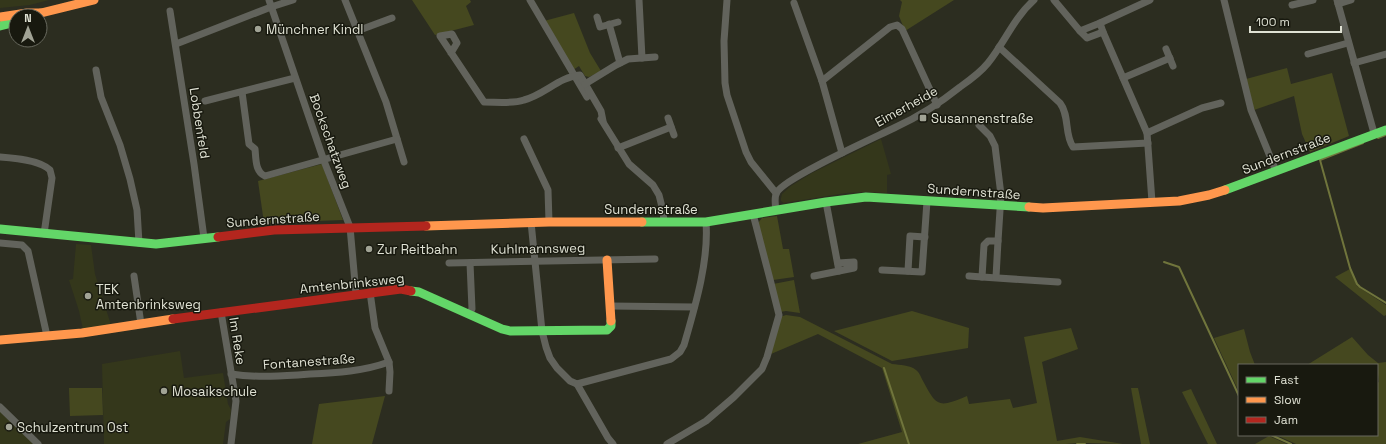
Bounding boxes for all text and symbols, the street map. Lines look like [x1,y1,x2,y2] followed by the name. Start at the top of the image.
[8,8,48,48] north arrow
[1250,8,1341,34] scale bar
[24,11,32,25] text: N
[1256,14,1290,30] text: 100 m
[266,21,363,38] place label: Münchner Kindl
[253,24,263,34] marker: Münchner Kindl
[872,82,941,131] street label: Eimerheide
[185,86,214,160] street label: Lobbenfeld
[305,91,356,191] street label: Bockschatzweg
[931,110,1034,127] place label: Susannenstraße
[918,113,928,123] marker: Susannenstraße
[1239,129,1333,178] street label: Sundernstraße
[927,180,1021,203] street label: Sundernstraße
[604,201,698,218] street label: Sundernstraße
[226,208,320,231] street label: Sundernstraße
[491,239,585,258] street label: Kuhlmannsweg
[377,241,458,258] place label: Zur Reitbahn
[364,244,374,254] marker: Zur Reitbahn
[299,270,405,297] street label: Amtenbrinksweg
[96,281,201,313] place label: TEK Amtenbrinksweg
[83,291,93,301] marker: TEK Amtenbrinksweg
[225,316,250,366] street label: Im Reke
[262,350,356,373] street label: Fontanestraße
[1238,364,1378,436] legend
[1274,372,1299,388] text: Fast
[172,383,257,400] place label: Mosaikschule
[159,386,169,396] marker: Mosaikschule
[1274,392,1301,408] text: Slow
[1274,412,1298,428] text: Jam
[17,419,129,436] place label: Schulzentrum Ost
[4,422,14,432] marker: Schulzentrum Ost

